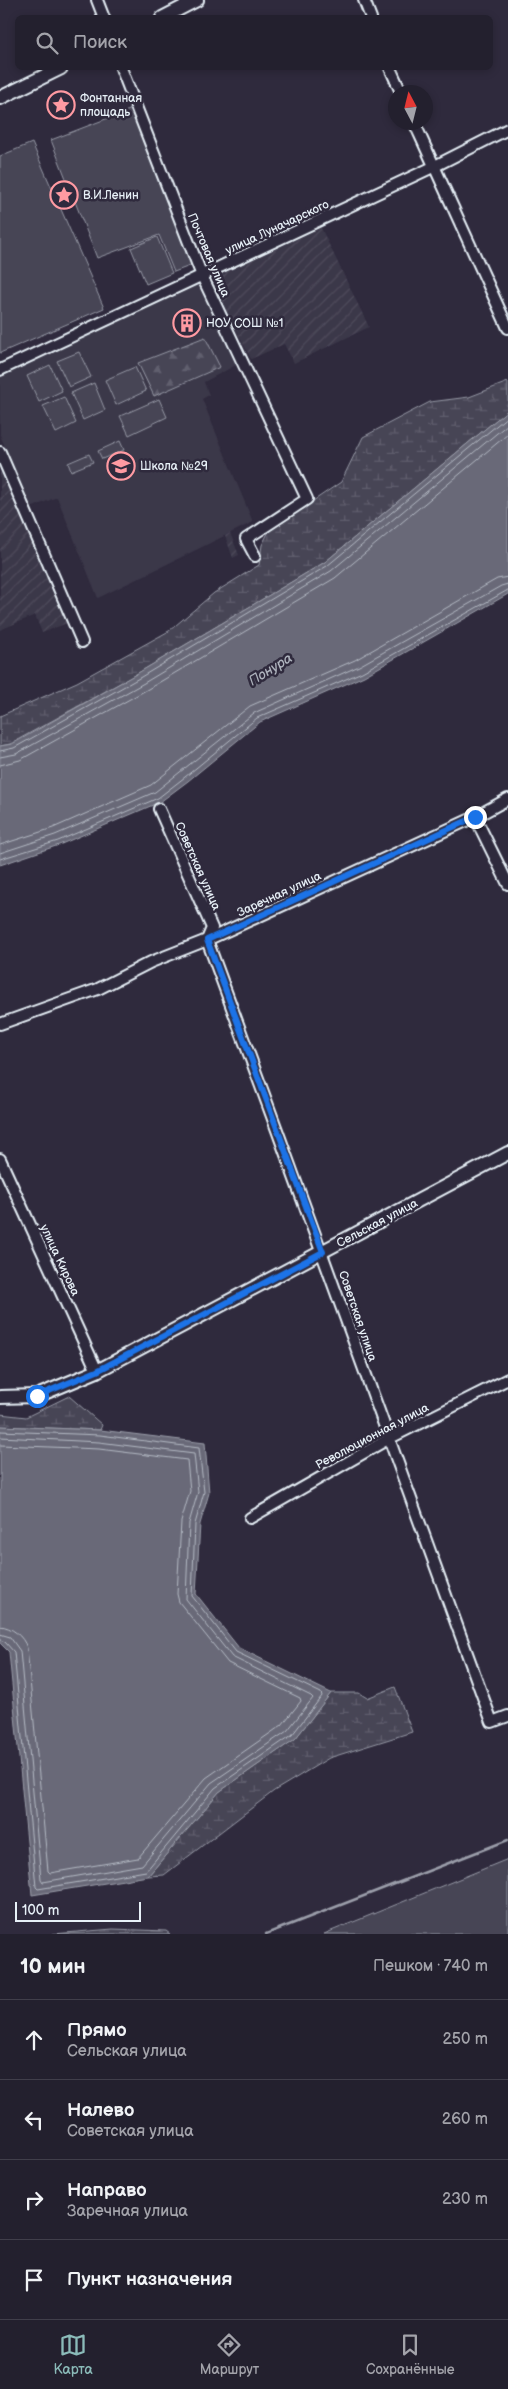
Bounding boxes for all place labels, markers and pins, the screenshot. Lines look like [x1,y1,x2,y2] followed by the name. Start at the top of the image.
[46,90,76,120] place icon: Фонтанная площадь
[80,91,142,120] place label: Фонтанная площадь
[49,180,79,210] place icon: В.И.Ленин
[83,188,139,203] place label: В.И.Ленин
[172,308,202,338] building icon: НОУ СОШ №1
[206,316,283,331] place label: НОУ СОШ №1
[106,451,136,481] school or university icon: Школа №29
[140,459,208,474] place label: Школа №29

